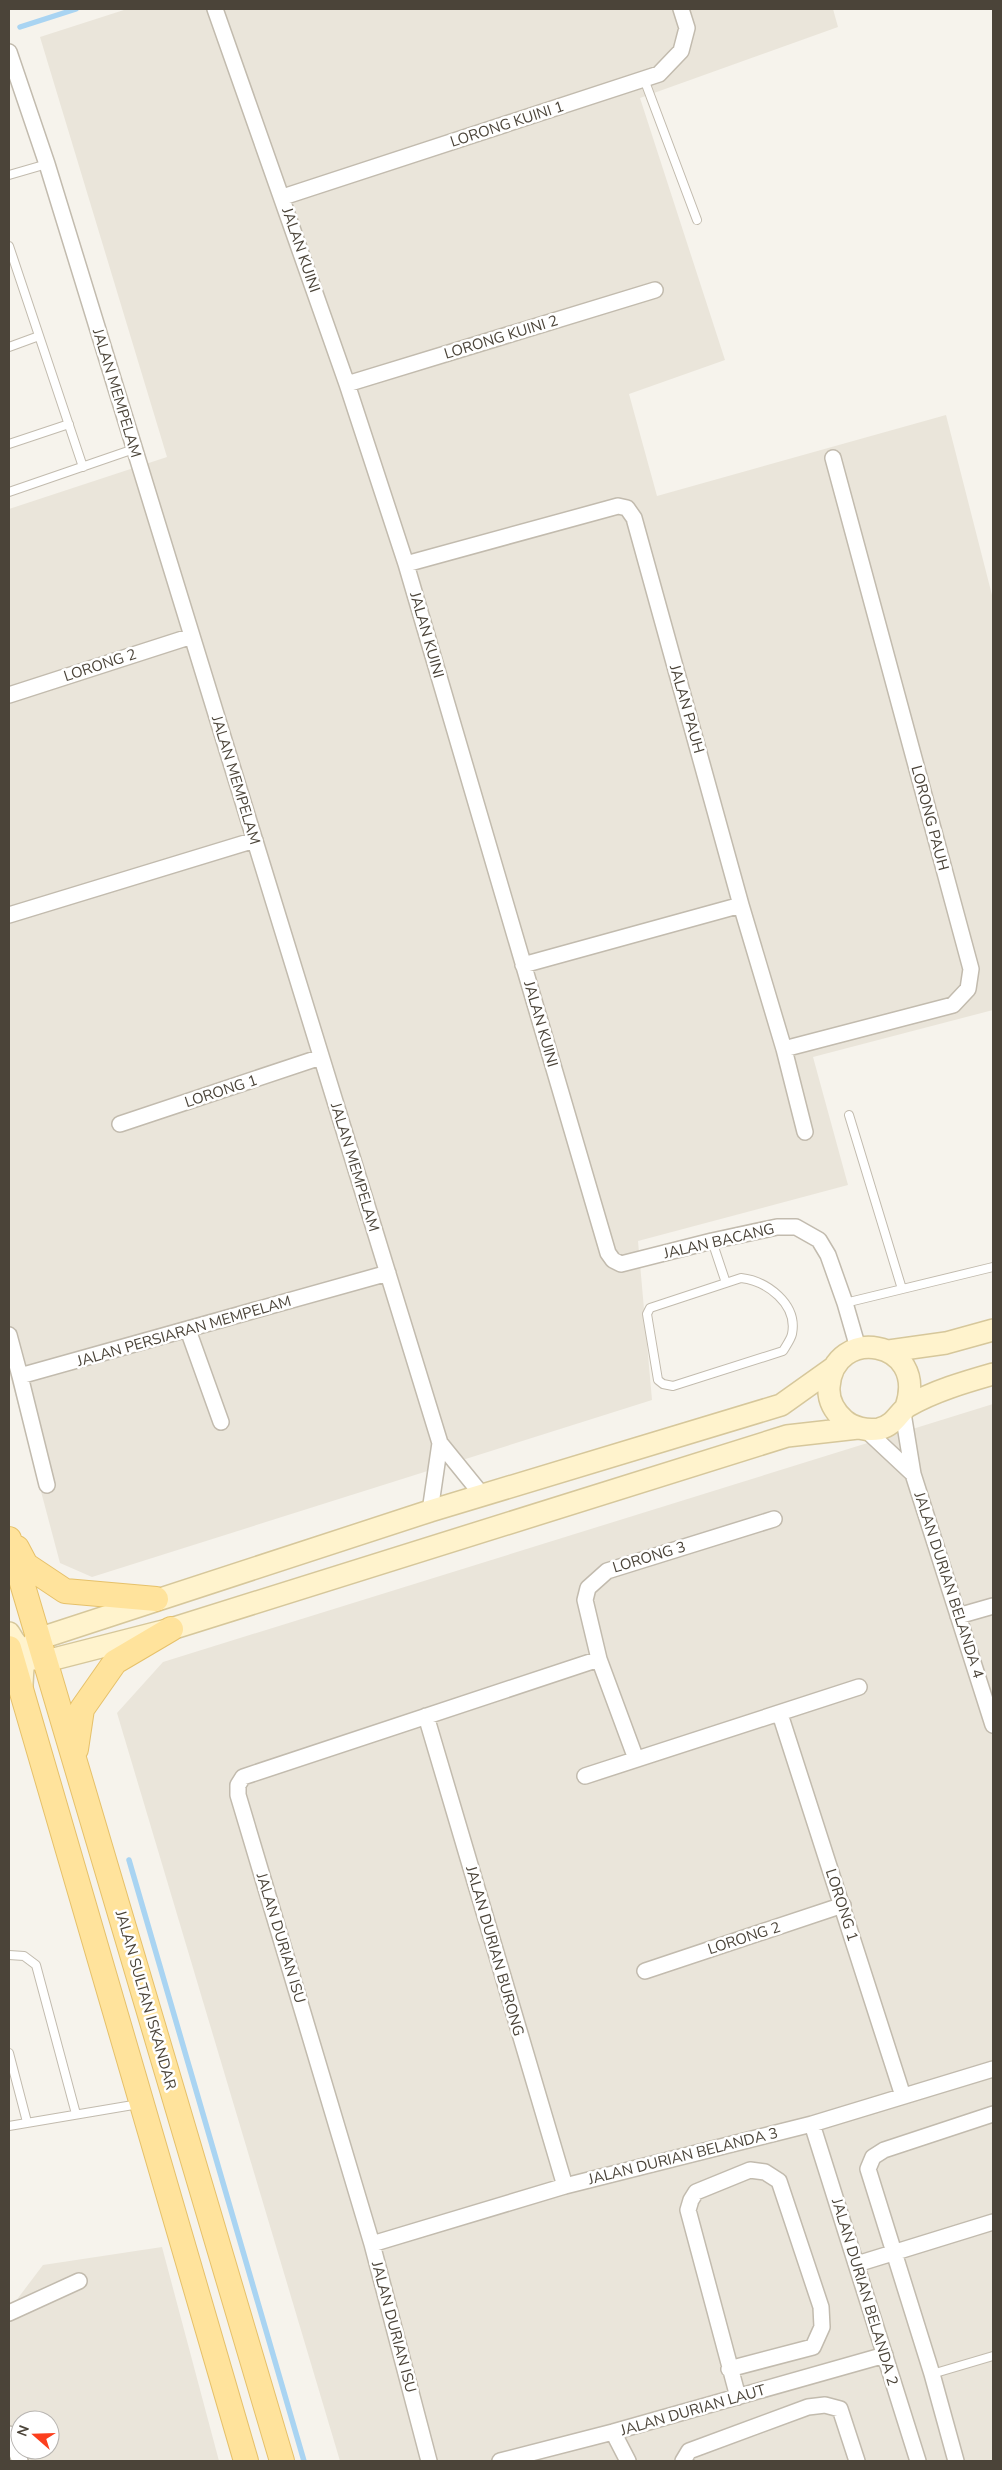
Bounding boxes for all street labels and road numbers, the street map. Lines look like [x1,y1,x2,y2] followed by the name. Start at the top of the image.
[448,96,566,152] street label: LORONG KUINI 1
[277,204,325,295] street label: JALAN KUINI
[442,310,560,364] street label: LORONG KUINI 2
[88,325,146,460] street label: JALAN MEMPELAM
[405,589,449,680] street label: JALAN KUINI
[61,644,139,686] street label: LORONG 2
[665,661,709,756] street label: JALAN PAUH
[207,712,265,847] street label: JALAN MEMPELAM
[906,763,954,873] street label: LORONG PAUH
[519,978,563,1069] street label: JALAN KUINI
[182,1070,260,1112] street label: LORONG 1
[326,1099,384,1234] street label: JALAN MEMPELAM
[661,1219,776,1264] street label: JALAN BACANG
[74,1291,293,1371] street label: JALAN PERSIARAN MEMPELAM
[909,1488,989,1681] street label: JALAN DURIAN BELANDA 4
[610,1536,688,1578] street label: LORONG 3
[461,1863,529,2038] street label: JALAN DURIAN BURONG
[821,1866,863,1944] street label: LORONG 1
[251,1869,310,2006] street label: JALAN DURIAN ISU
[111,1907,181,2092] street label: JALAN SULTAN ISKANDAR
[705,1917,783,1959] street label: LORONG 2
[585,2123,780,2190] street label: JALAN DURIAN BELANDA 3
[827,2195,903,2388] street label: JALAN DURIAN BELANDA 2
[367,2258,421,2395] street label: JALAN DURIAN ISU
[617,2380,768,2441] street label: JALAN DURIAN LAUT

